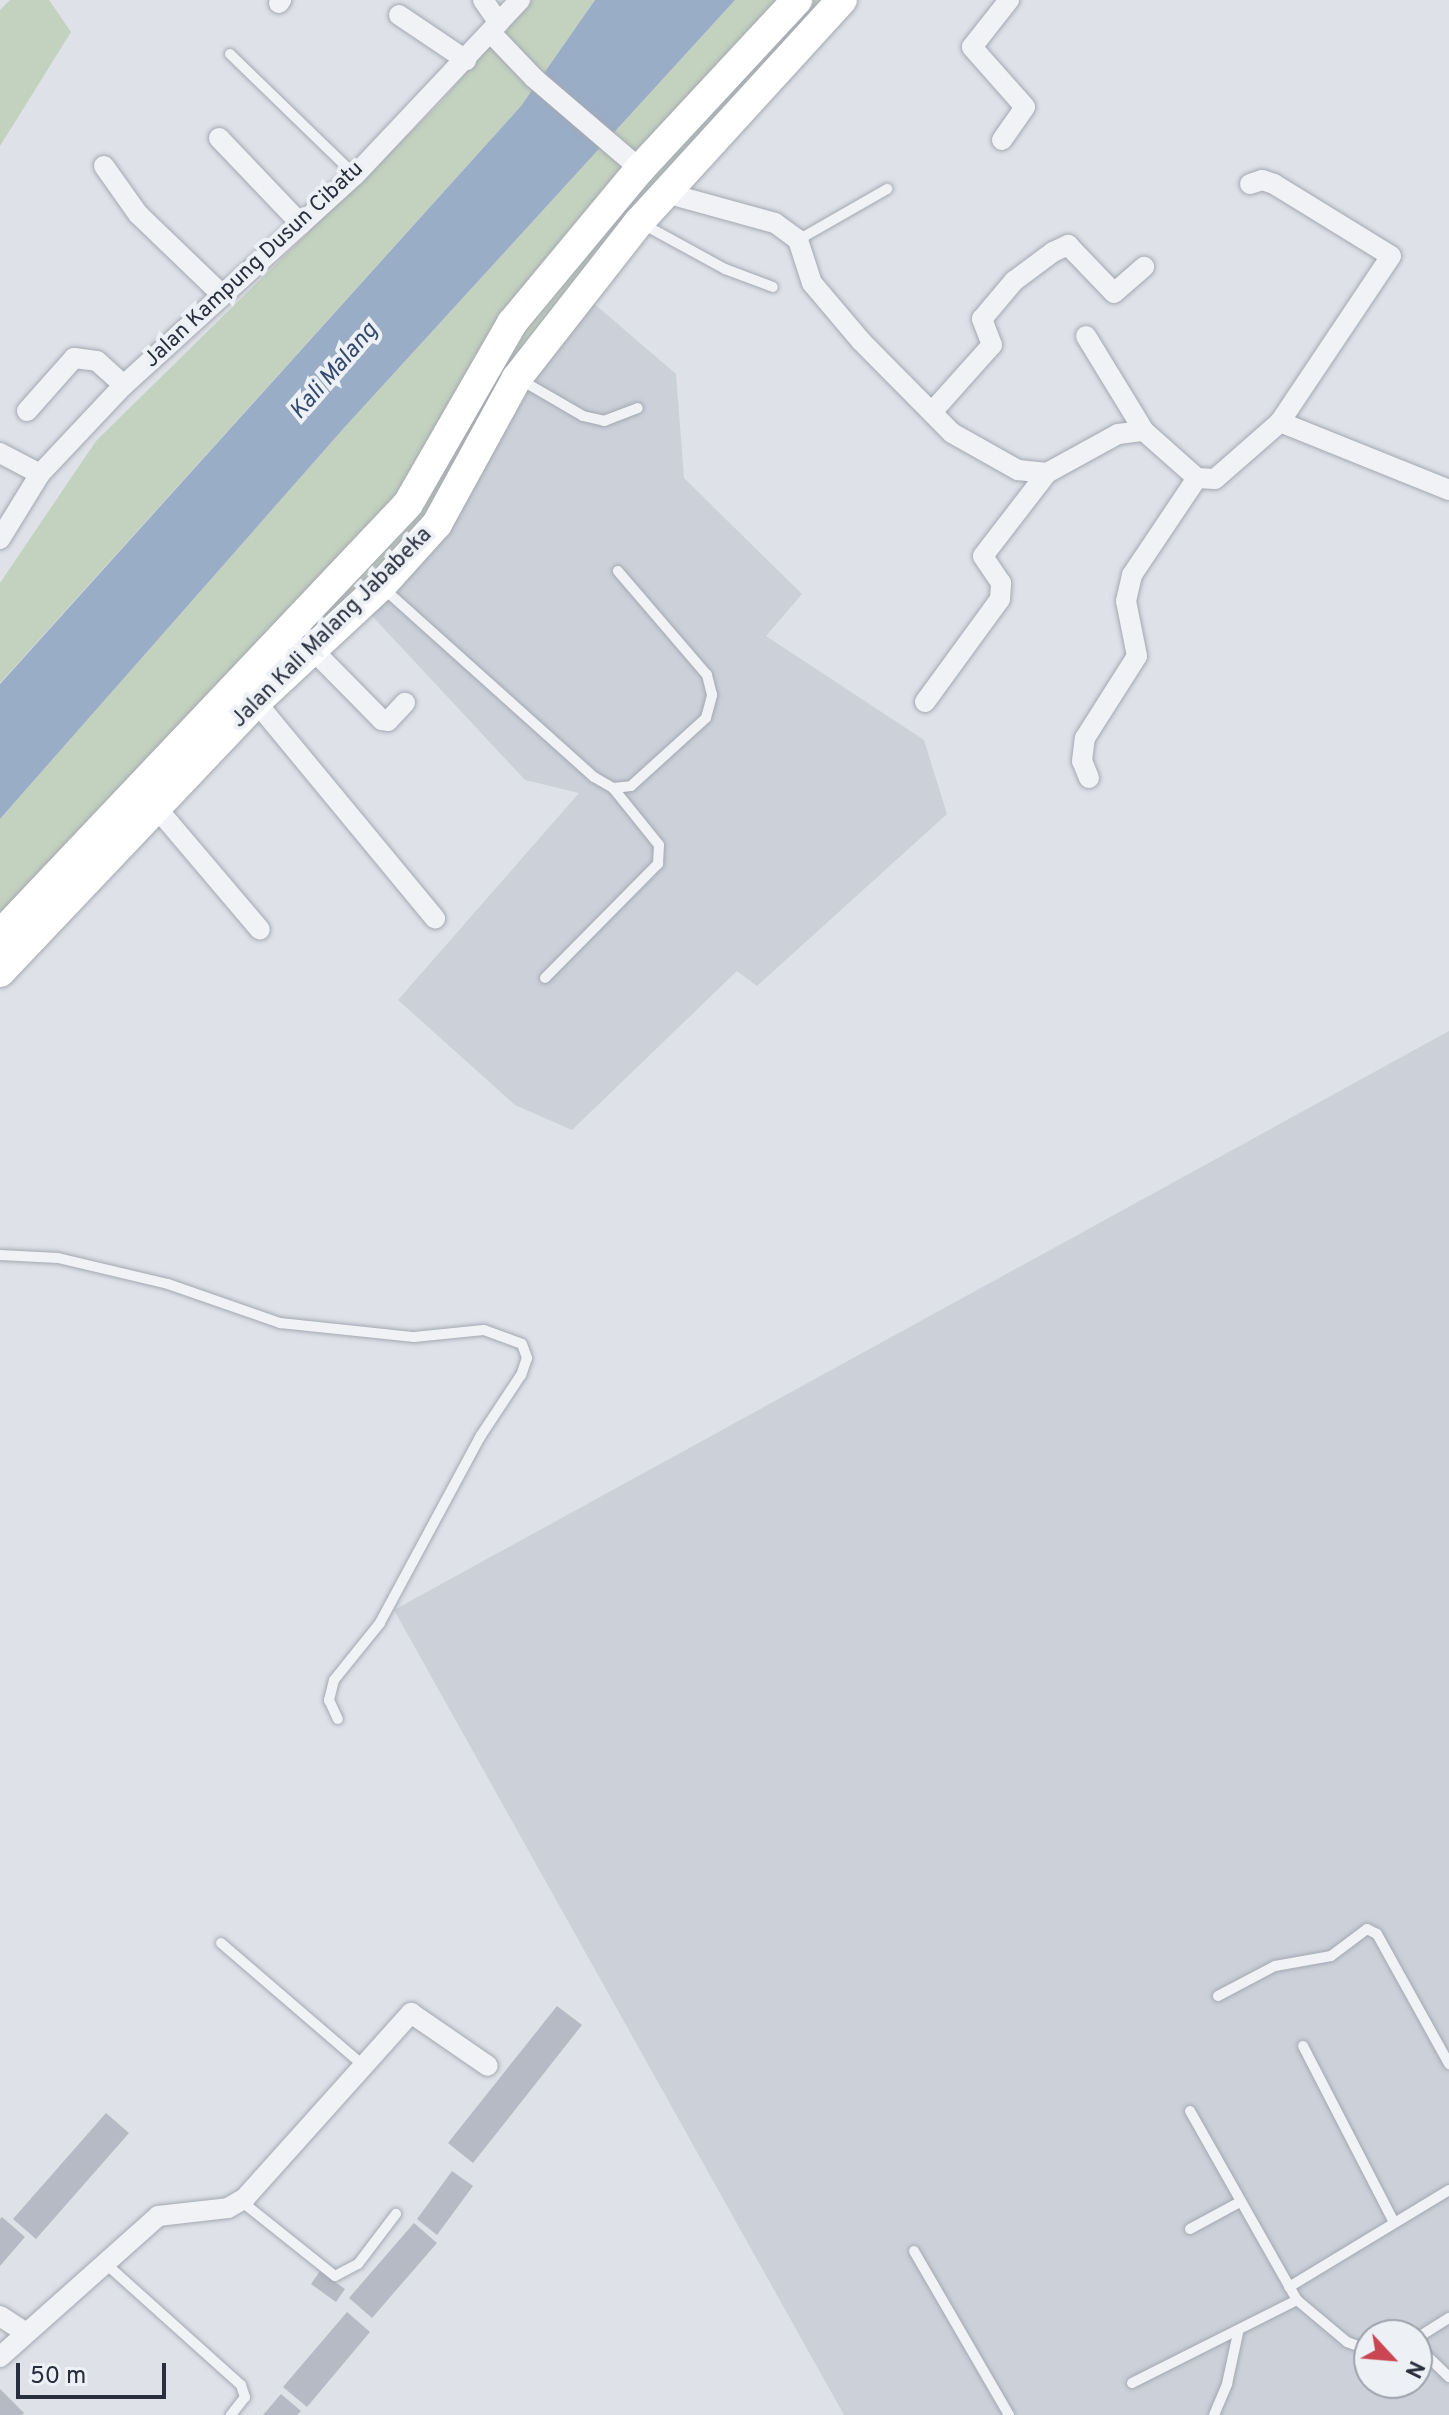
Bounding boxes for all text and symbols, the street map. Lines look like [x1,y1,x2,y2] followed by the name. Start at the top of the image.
[139,156,369,374] street label: Jalan Kampung Dusun Cibatu
[285,317,385,427] water label: Kali Malang
[226,522,438,734] street label: Jalan Kali Malang Jababeka
[1353,2319,1433,2399] north arrow
[20,2347,170,2397] scale bar
[1398,2356,1429,2382] text: N
[30,2362,86,2392] text: 50 m

